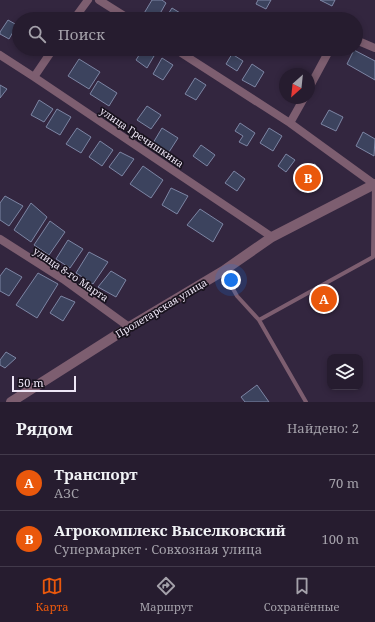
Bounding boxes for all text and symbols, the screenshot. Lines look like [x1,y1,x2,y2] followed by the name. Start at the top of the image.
[12,12,363,56] search box
[26,23,48,45] icon: search
[58,24,105,44] text: Поиск
[279,68,315,104] north arrow
[97,104,187,170] street label: улица Гречишкина
[295,163,321,193] pin: B
[31,244,112,305] street label: улица 8-го Марта
[221,270,241,290] your location
[113,275,210,341] street label: Пролетарская улица
[311,284,337,314] pin: A
[327,354,363,390] map controls
[327,354,363,390] button: layers
[12,374,76,393] scale bar
[18,375,44,390] text: 50 m
[16,417,73,440] text: Рядом
[287,419,359,437] text: Найдено: 2
[54,464,138,484] text: Транспорт
[24,474,34,492] text: A
[329,474,359,492] text: 70 m
[54,484,79,502] text: АЗС
[54,520,286,540] text: Агрокомплекс Выселковский
[25,530,33,548] text: B
[322,530,359,548] text: 100 m
[54,540,262,558] text: Супермаркет · Совхозная улица
[36,575,69,614] tab: Карта
[140,575,193,614] tab: Маршрут
[264,575,339,614] tab: Сохранённые

